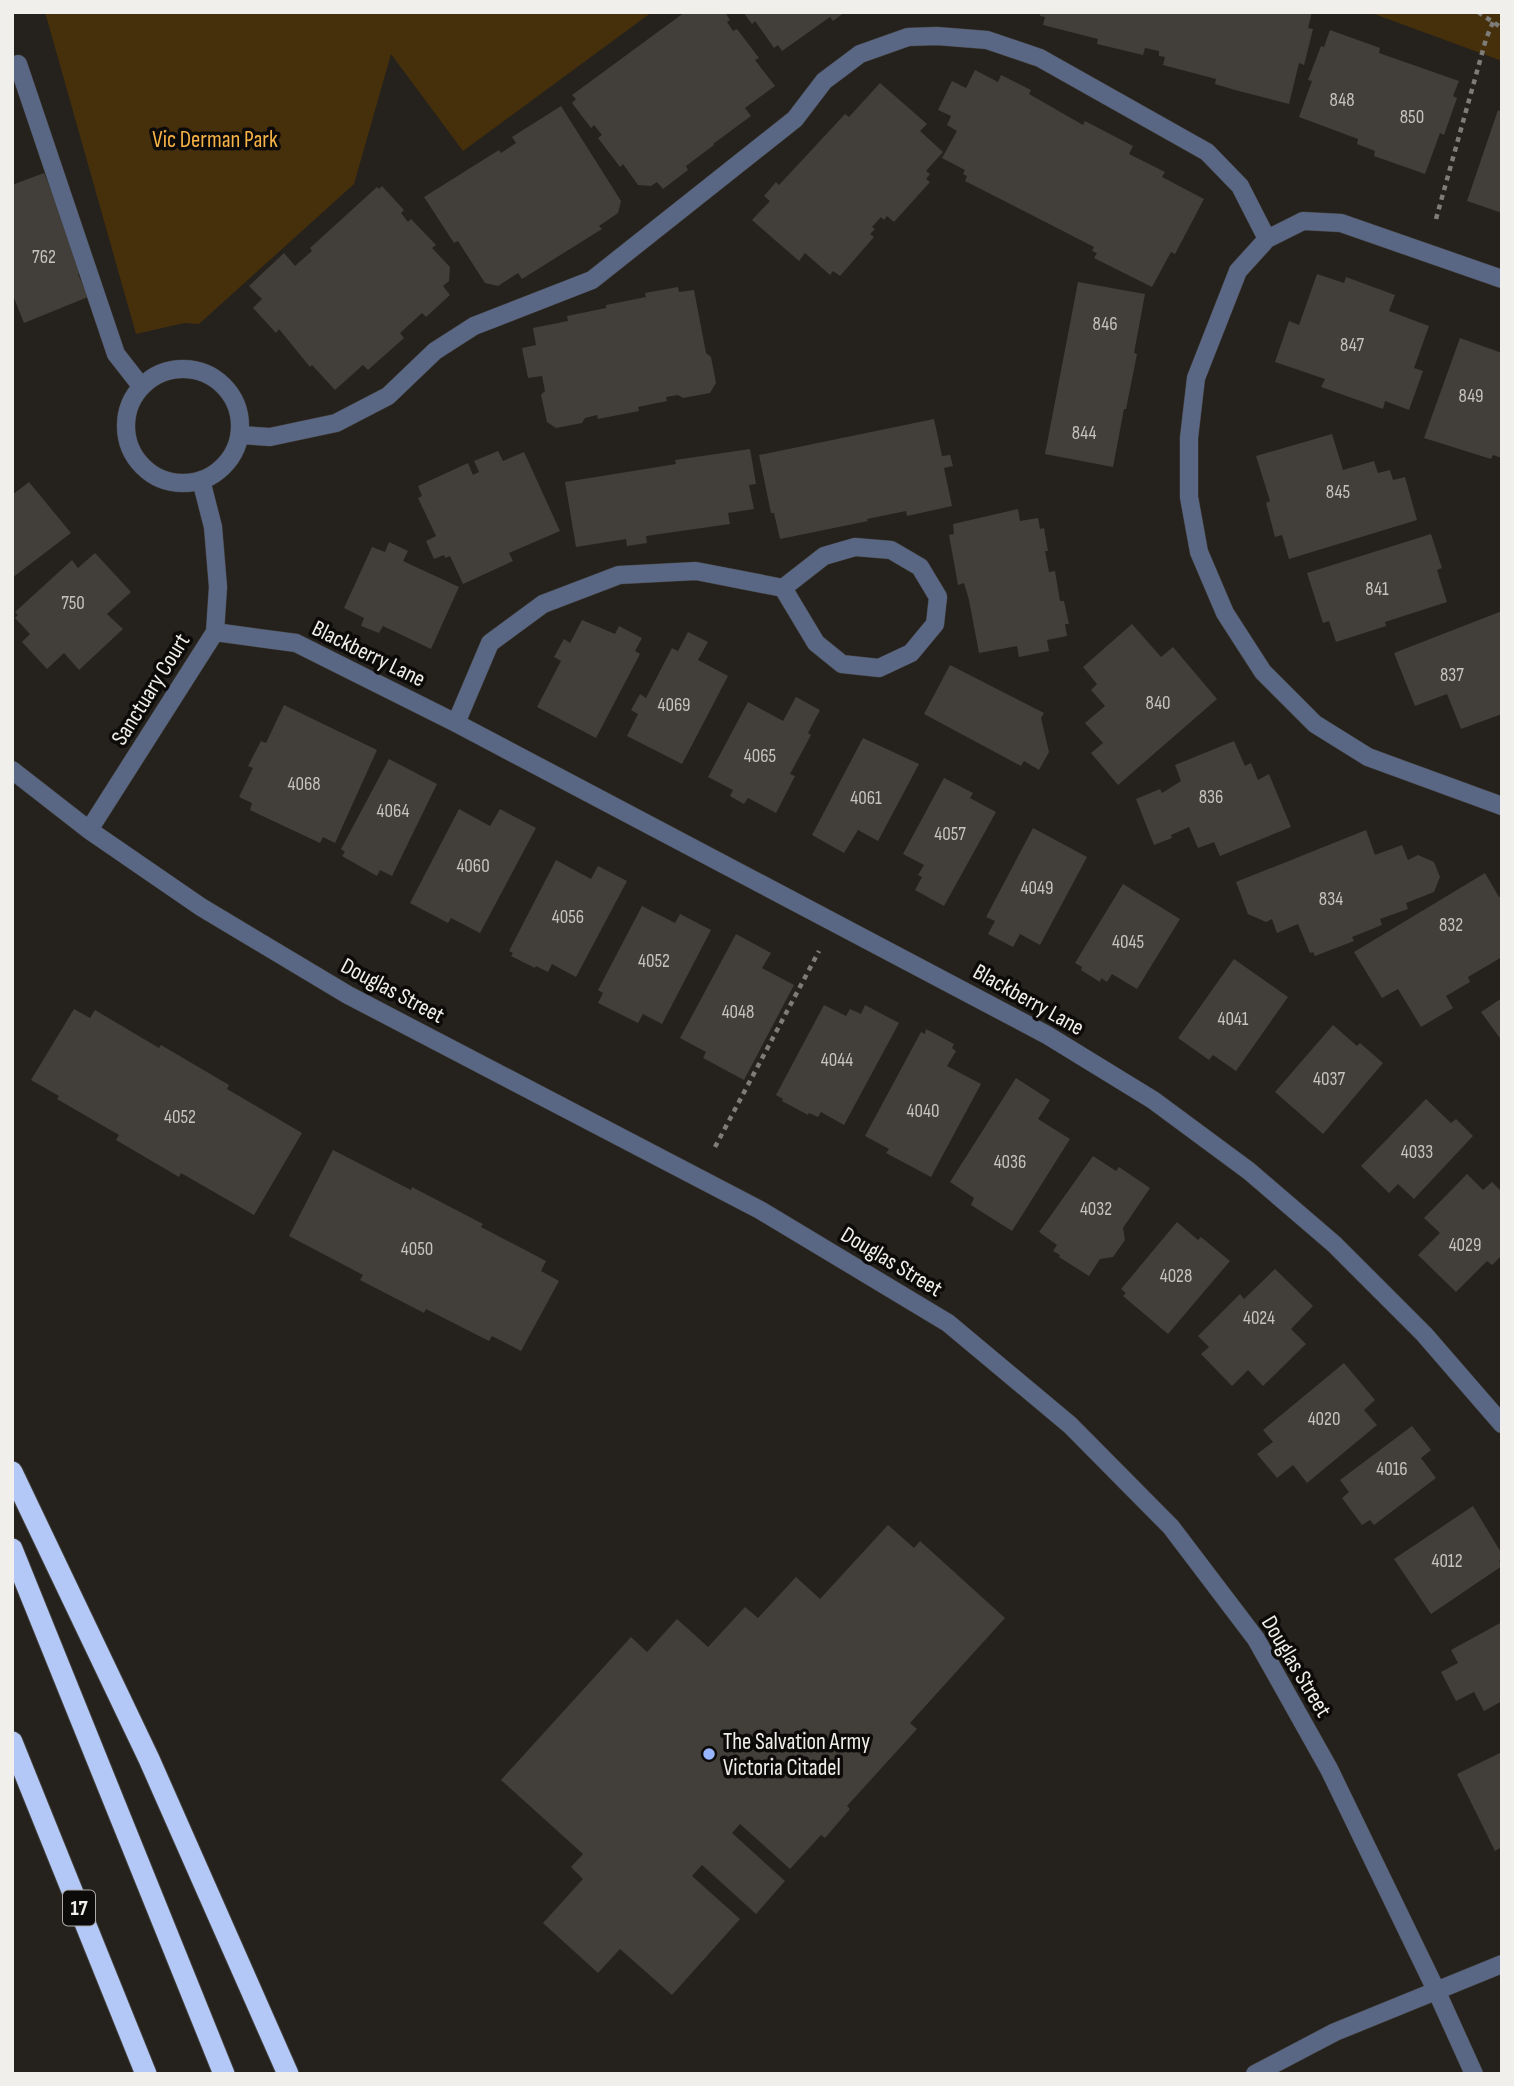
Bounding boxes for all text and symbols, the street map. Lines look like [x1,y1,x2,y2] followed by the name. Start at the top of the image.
[1329,89,1355,112] house number: 848
[1400,106,1424,129] house number: 850
[152,126,278,154] park label: Vic Derman Park
[32,246,56,269] house number: 762
[1093,313,1117,336] house number: 846
[1340,334,1364,357] house number: 847
[1458,385,1484,408] house number: 849
[1072,422,1096,445] house number: 844
[1326,481,1350,504] house number: 845
[1365,578,1389,601] house number: 841
[61,592,85,615] house number: 750
[307,614,430,693] street label: Blackberry Lane
[105,629,196,751] street label: Sanctuary Court
[1440,664,1464,687] house number: 837
[1145,692,1171,715] house number: 840
[657,694,691,717] house number: 4069
[744,745,776,768] house number: 4065
[287,773,321,796] house number: 4068
[1199,786,1223,809] house number: 836
[850,787,882,810] house number: 4061
[376,800,410,823] house number: 4064
[934,823,966,846] house number: 4057
[456,855,490,878] house number: 4060
[1021,877,1053,900] house number: 4049
[1319,888,1343,911] house number: 834
[552,906,584,929] house number: 4056
[1439,914,1463,937] house number: 832
[1112,931,1144,954] house number: 4045
[638,950,670,973] house number: 4052
[336,952,449,1030] street label: Douglas Street
[968,958,1089,1042] street label: Blackberry Lane
[722,1001,754,1024] house number: 4048
[1217,1008,1249,1031] house number: 4041
[821,1049,853,1072] house number: 4044
[1313,1068,1345,1091] house number: 4037
[907,1100,939,1123] house number: 4040
[164,1106,196,1129] house number: 4052
[1401,1141,1433,1164] house number: 4033
[994,1151,1026,1174] house number: 4036
[1080,1198,1112,1221] house number: 4032
[836,1221,947,1303] street label: Douglas Street
[1449,1234,1481,1257] house number: 4029
[401,1238,433,1261] house number: 4050
[1160,1265,1192,1288] house number: 4028
[1243,1307,1275,1330] house number: 4024
[1308,1408,1340,1431] house number: 4020
[1376,1458,1408,1481] house number: 4016
[1431,1550,1463,1573] house number: 4012
[1255,1611,1337,1722] street label: Douglas Street
[723,1728,870,1782] place label: The Salvation Army Victoria Citadel
[701,1746,717,1762] marker: The Salvation Army Victoria Citadel
[63,1890,95,1926] road number: 17

